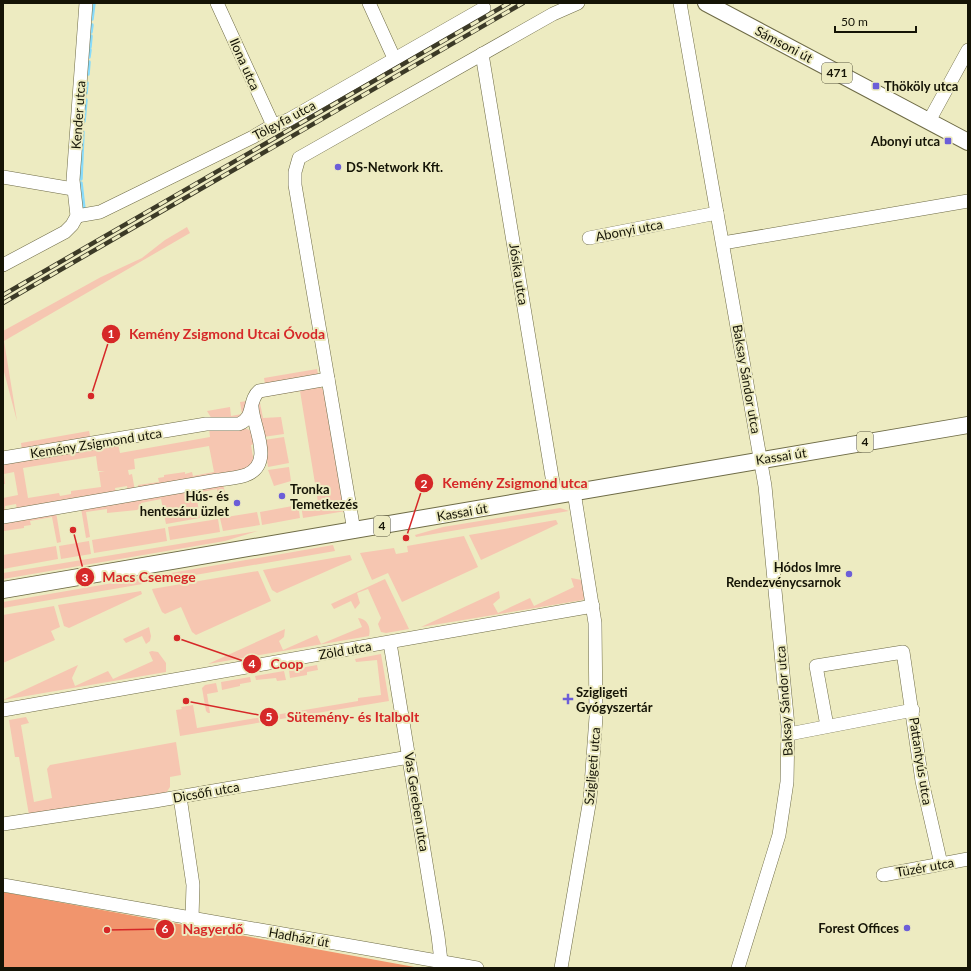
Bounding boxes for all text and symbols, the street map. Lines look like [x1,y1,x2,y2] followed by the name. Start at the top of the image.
[835,8,916,34] scale bar
[841,14,868,29] text: 50 m
[753,22,816,66] street label: Sámsoni út
[226,35,264,93] street label: Ilona utca
[822,63,852,83] road number: 471
[884,78,958,94] place label: Thököly utca
[68,80,88,150] street label: Kender utca
[871,81,881,91] marker: Thököly utca
[250,97,318,143] street label: Tölgyfa utca
[870,133,940,149] place label: Abonyi utca
[943,136,953,146] marker: Abonyi utca
[346,159,443,175] place label: DS-Network Kft.
[333,162,343,172] marker: DS-Network Kft.
[594,216,664,244] street label: Abonyi utca
[506,242,532,306] street label: Jósika utca
[101,321,333,347] callout: Kemény Zsigmond Utcai Óvoda
[730,323,764,435] street label: Baksay Sándor utca
[129,325,325,342] text: Kemény Zsigmond Utcai Óvoda
[108,326,115,341] text: 1
[29,425,163,461] street label: Kemény Zsigmond utca
[857,432,873,452] road number: 4
[755,444,808,468] street label: Kassai út
[414,470,596,496] callout: Kemény Zsigmond utca
[442,474,588,491] text: Kemény Zsigmond utca
[421,476,428,491] text: 2
[290,481,358,512] place label: Tronka Temetkezés
[140,488,229,519] place label: Hús- és hentesáru üzlet
[277,491,287,501] marker: Tronka Temetkezés
[232,498,242,508] marker: Hús- és hentesáru üzlet
[435,500,489,524] street label: Kassai út
[374,516,390,536] road number: 4
[726,559,841,590] place label: Hódos Imre Rendezvénycsarnok
[75,564,204,590] callout: Macs Csemege
[102,568,196,585] text: Macs Csemege
[844,569,854,579] marker: Hódos Imre Rendezvénycsarnok
[82,570,89,585] text: 3
[317,638,373,662] street label: Zöld utca
[772,645,796,757] street label: Baksay Sándor utca
[242,651,311,677] callout: Coop
[270,655,304,672] text: Coop
[249,656,256,671] text: 4
[576,684,653,715] place label: Szigligeti Gyógyszertár
[563,694,573,704] marker: Szigligeti Gyógyszertár
[259,704,428,730] callout: Sütemény- és Italbolt
[287,708,420,725] text: Sütemény- és Italbolt
[266,709,273,724] text: 5
[906,716,936,806] street label: Pattantyús utca
[581,726,603,806] street label: Szigligeti utca
[401,751,433,853] street label: Vas Gereben utca
[171,778,241,806] street label: Dicsőfi utca
[895,854,955,880] street label: Tüzér utca
[155,916,252,942] callout: Nagyerdő
[183,920,243,937] text: Nagyerdő
[818,920,899,936] place label: Forest Offices
[162,921,169,936] text: 6
[902,923,912,933] marker: Forest Offices
[267,924,331,950] street label: Hadházi út

